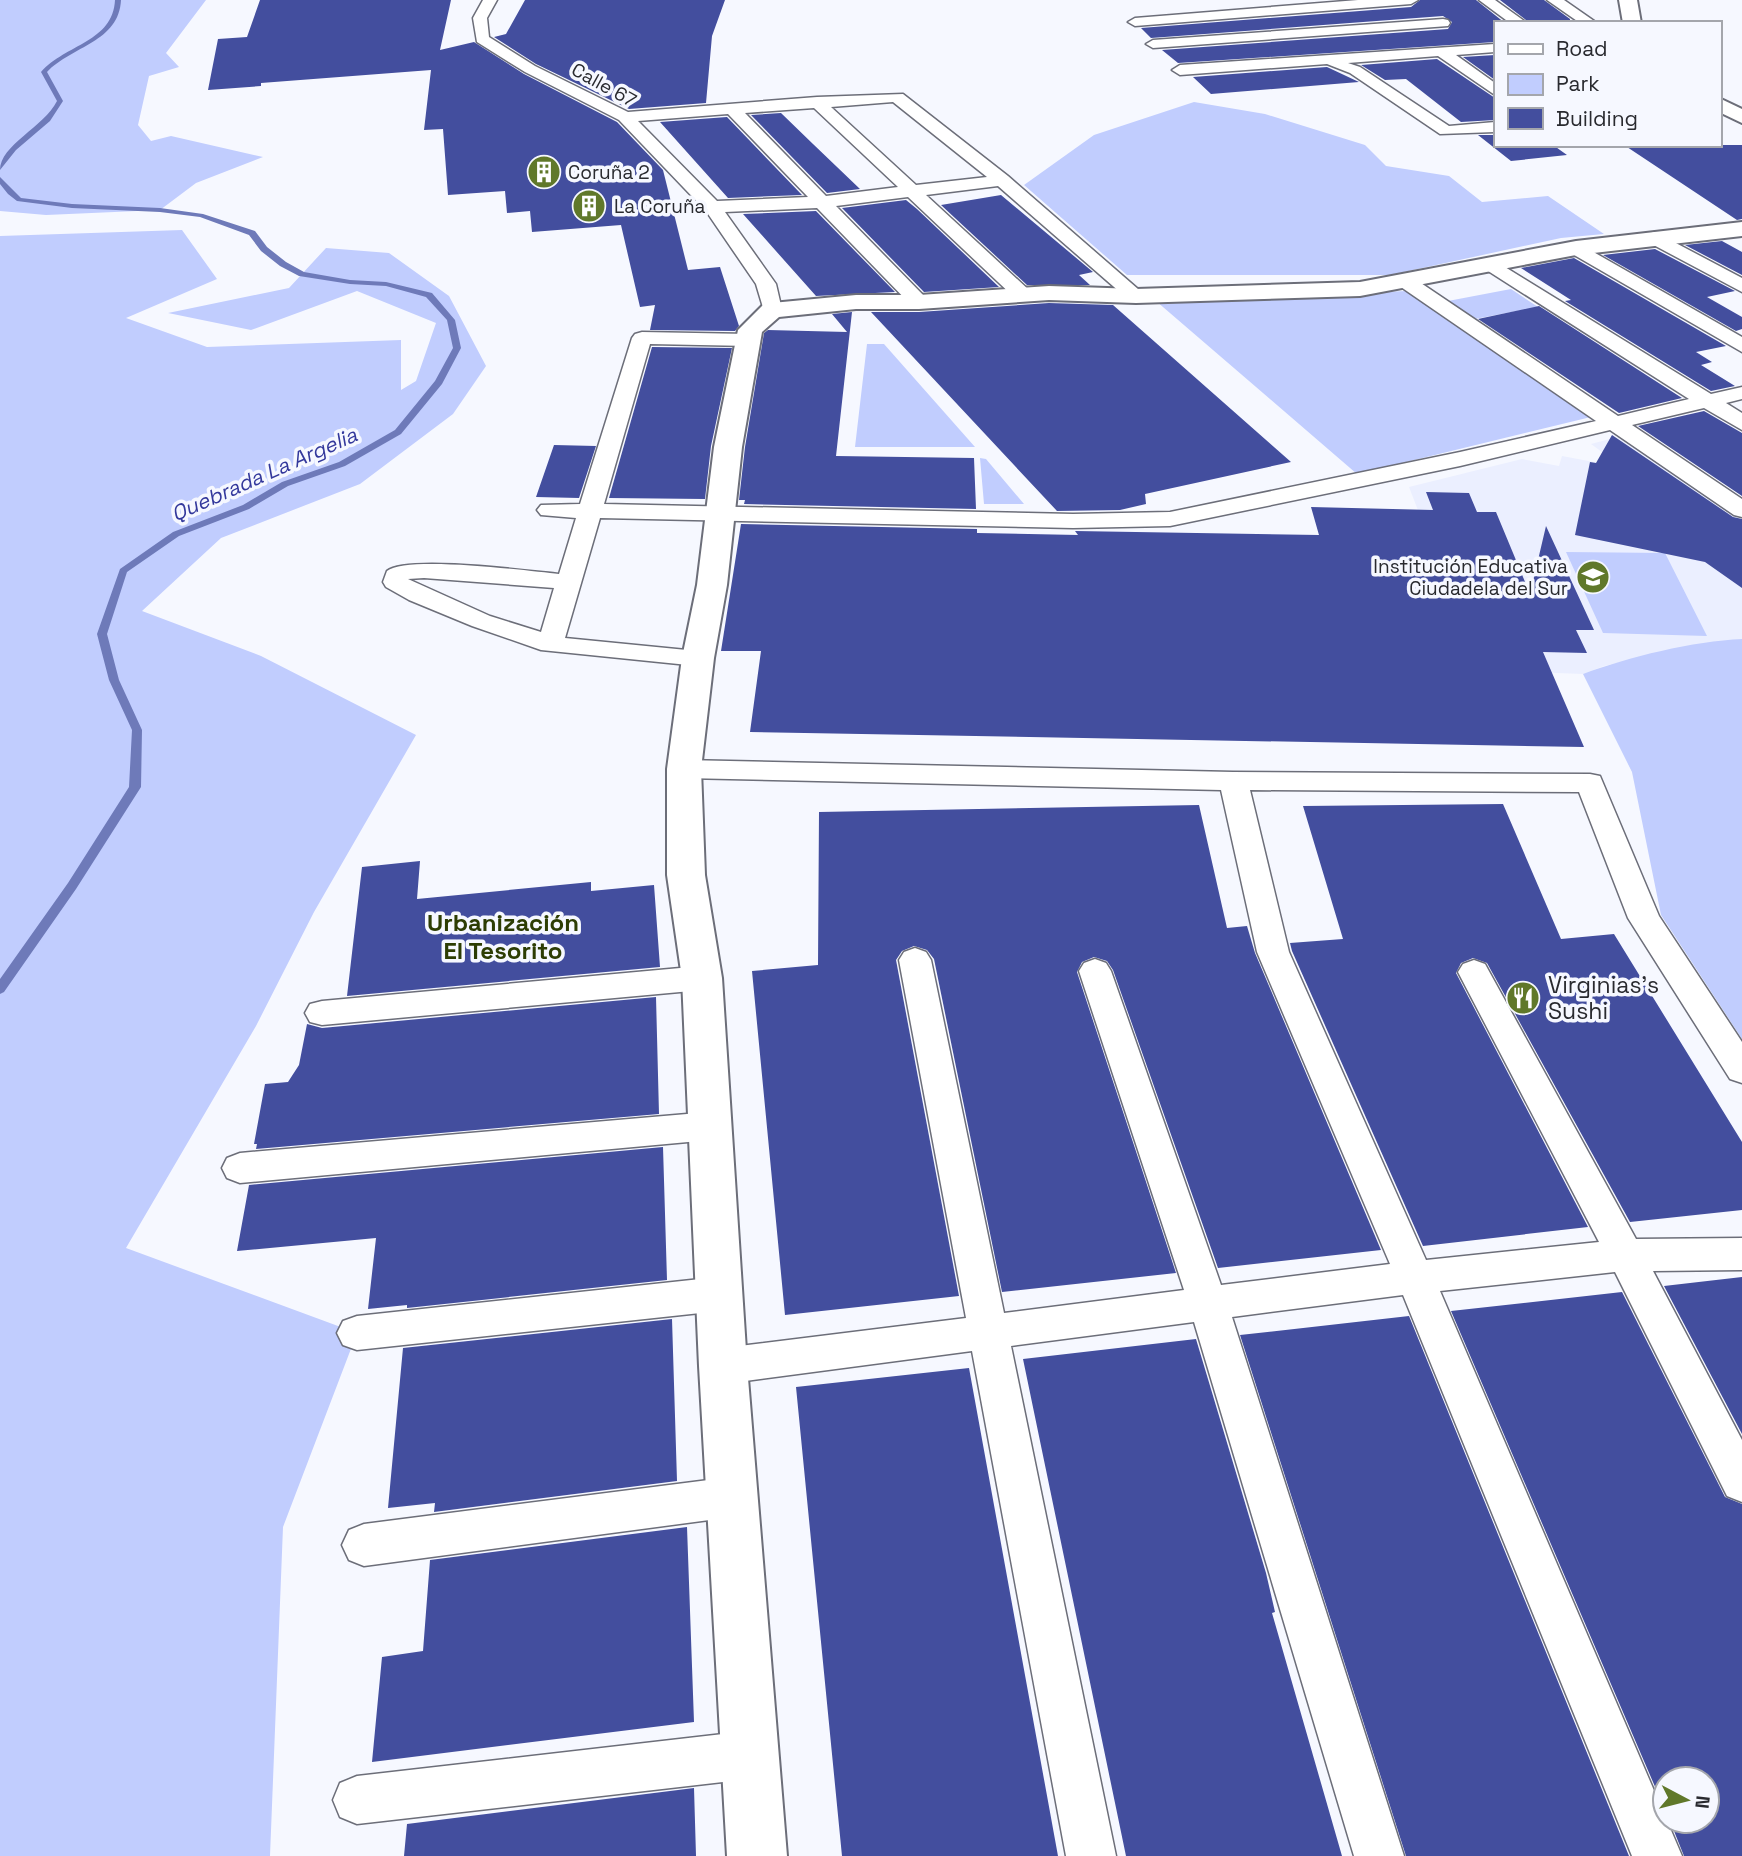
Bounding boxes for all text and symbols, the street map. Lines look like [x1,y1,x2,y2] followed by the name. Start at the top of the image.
[1494,21,1721,147] legend
[1556,35,1608,62] text: Road
[567,57,641,113] street label: Calle 67
[1556,70,1600,97] text: Park
[1556,105,1638,132] text: Building
[525,153,563,191] building icon: Coruña 2
[568,160,650,185] place label: Coruña 2
[570,187,608,225] building icon: La Coruña
[614,194,706,219] place label: La Coruña
[167,420,362,527] water label: Quebrada La Argelia
[1373,554,1568,601] place label: Institución Educativa Ciudadela del Sur
[1574,558,1612,596] school or university icon: Institución Educativa Ciudadela del Sur
[427,907,579,966] district label: Urbanización El Tesorito
[1548,970,1659,1026] place label: Virginias's Sushi
[1504,979,1542,1017] restaurant icon: Virginias's Sushi
[1651,1765,1721,1835] north arrow
[1689,1794,1716,1810] text: N

